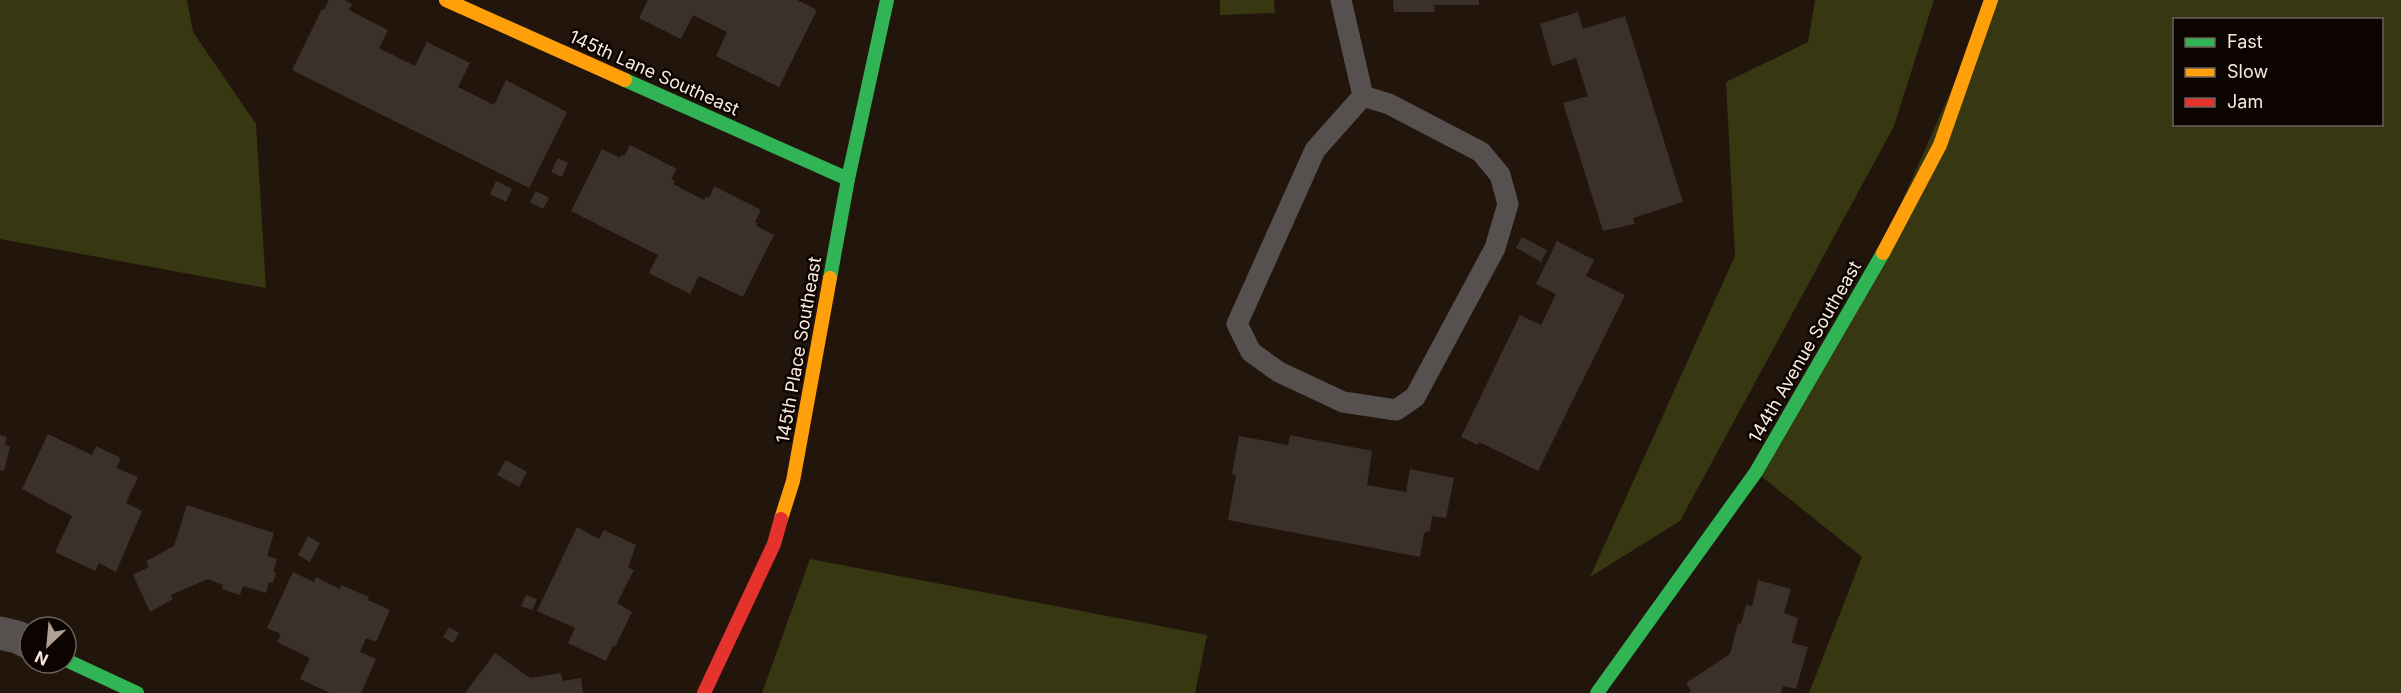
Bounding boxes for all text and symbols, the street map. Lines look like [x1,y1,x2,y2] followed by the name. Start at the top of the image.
[2173,18,2383,126] legend
[566,26,742,120] street label: 145th Lane Southeast
[2227,31,2263,52] text: Fast
[2227,61,2268,82] text: Slow
[2227,91,2263,112] text: Jam
[772,255,825,445] street label: 145th Place Southeast
[1744,257,1865,446] street label: 144th Avenue Southeast
[18,615,78,675] north arrow
[32,647,51,670] text: N

